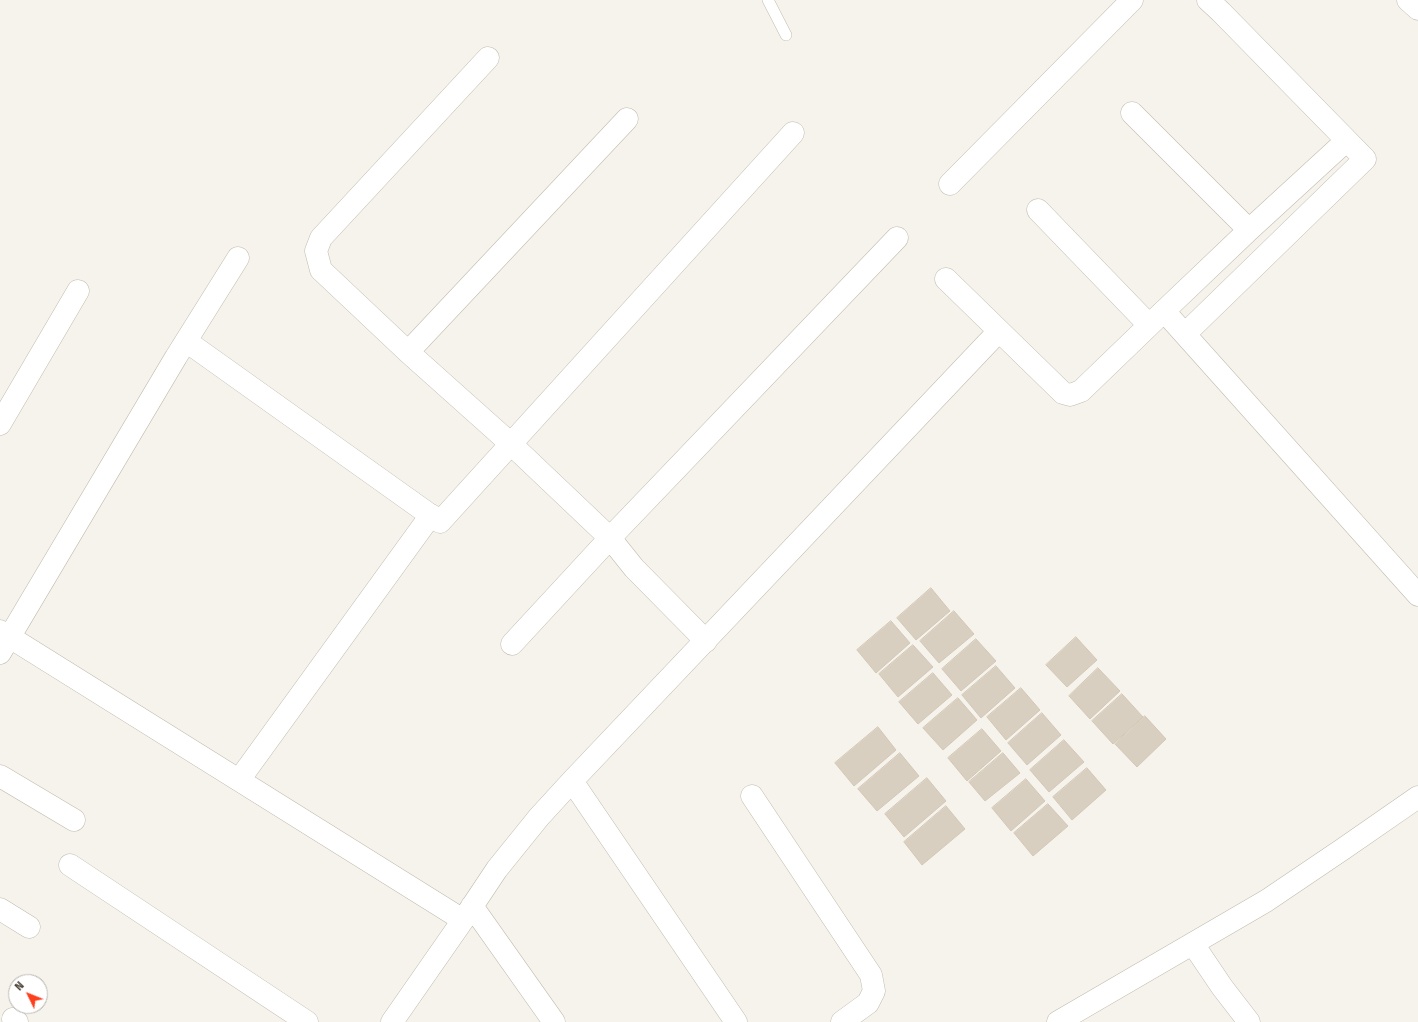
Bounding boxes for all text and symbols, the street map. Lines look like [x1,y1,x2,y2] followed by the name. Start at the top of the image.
[8,974,48,1014] north arrow
[12,979,27,993] text: N

